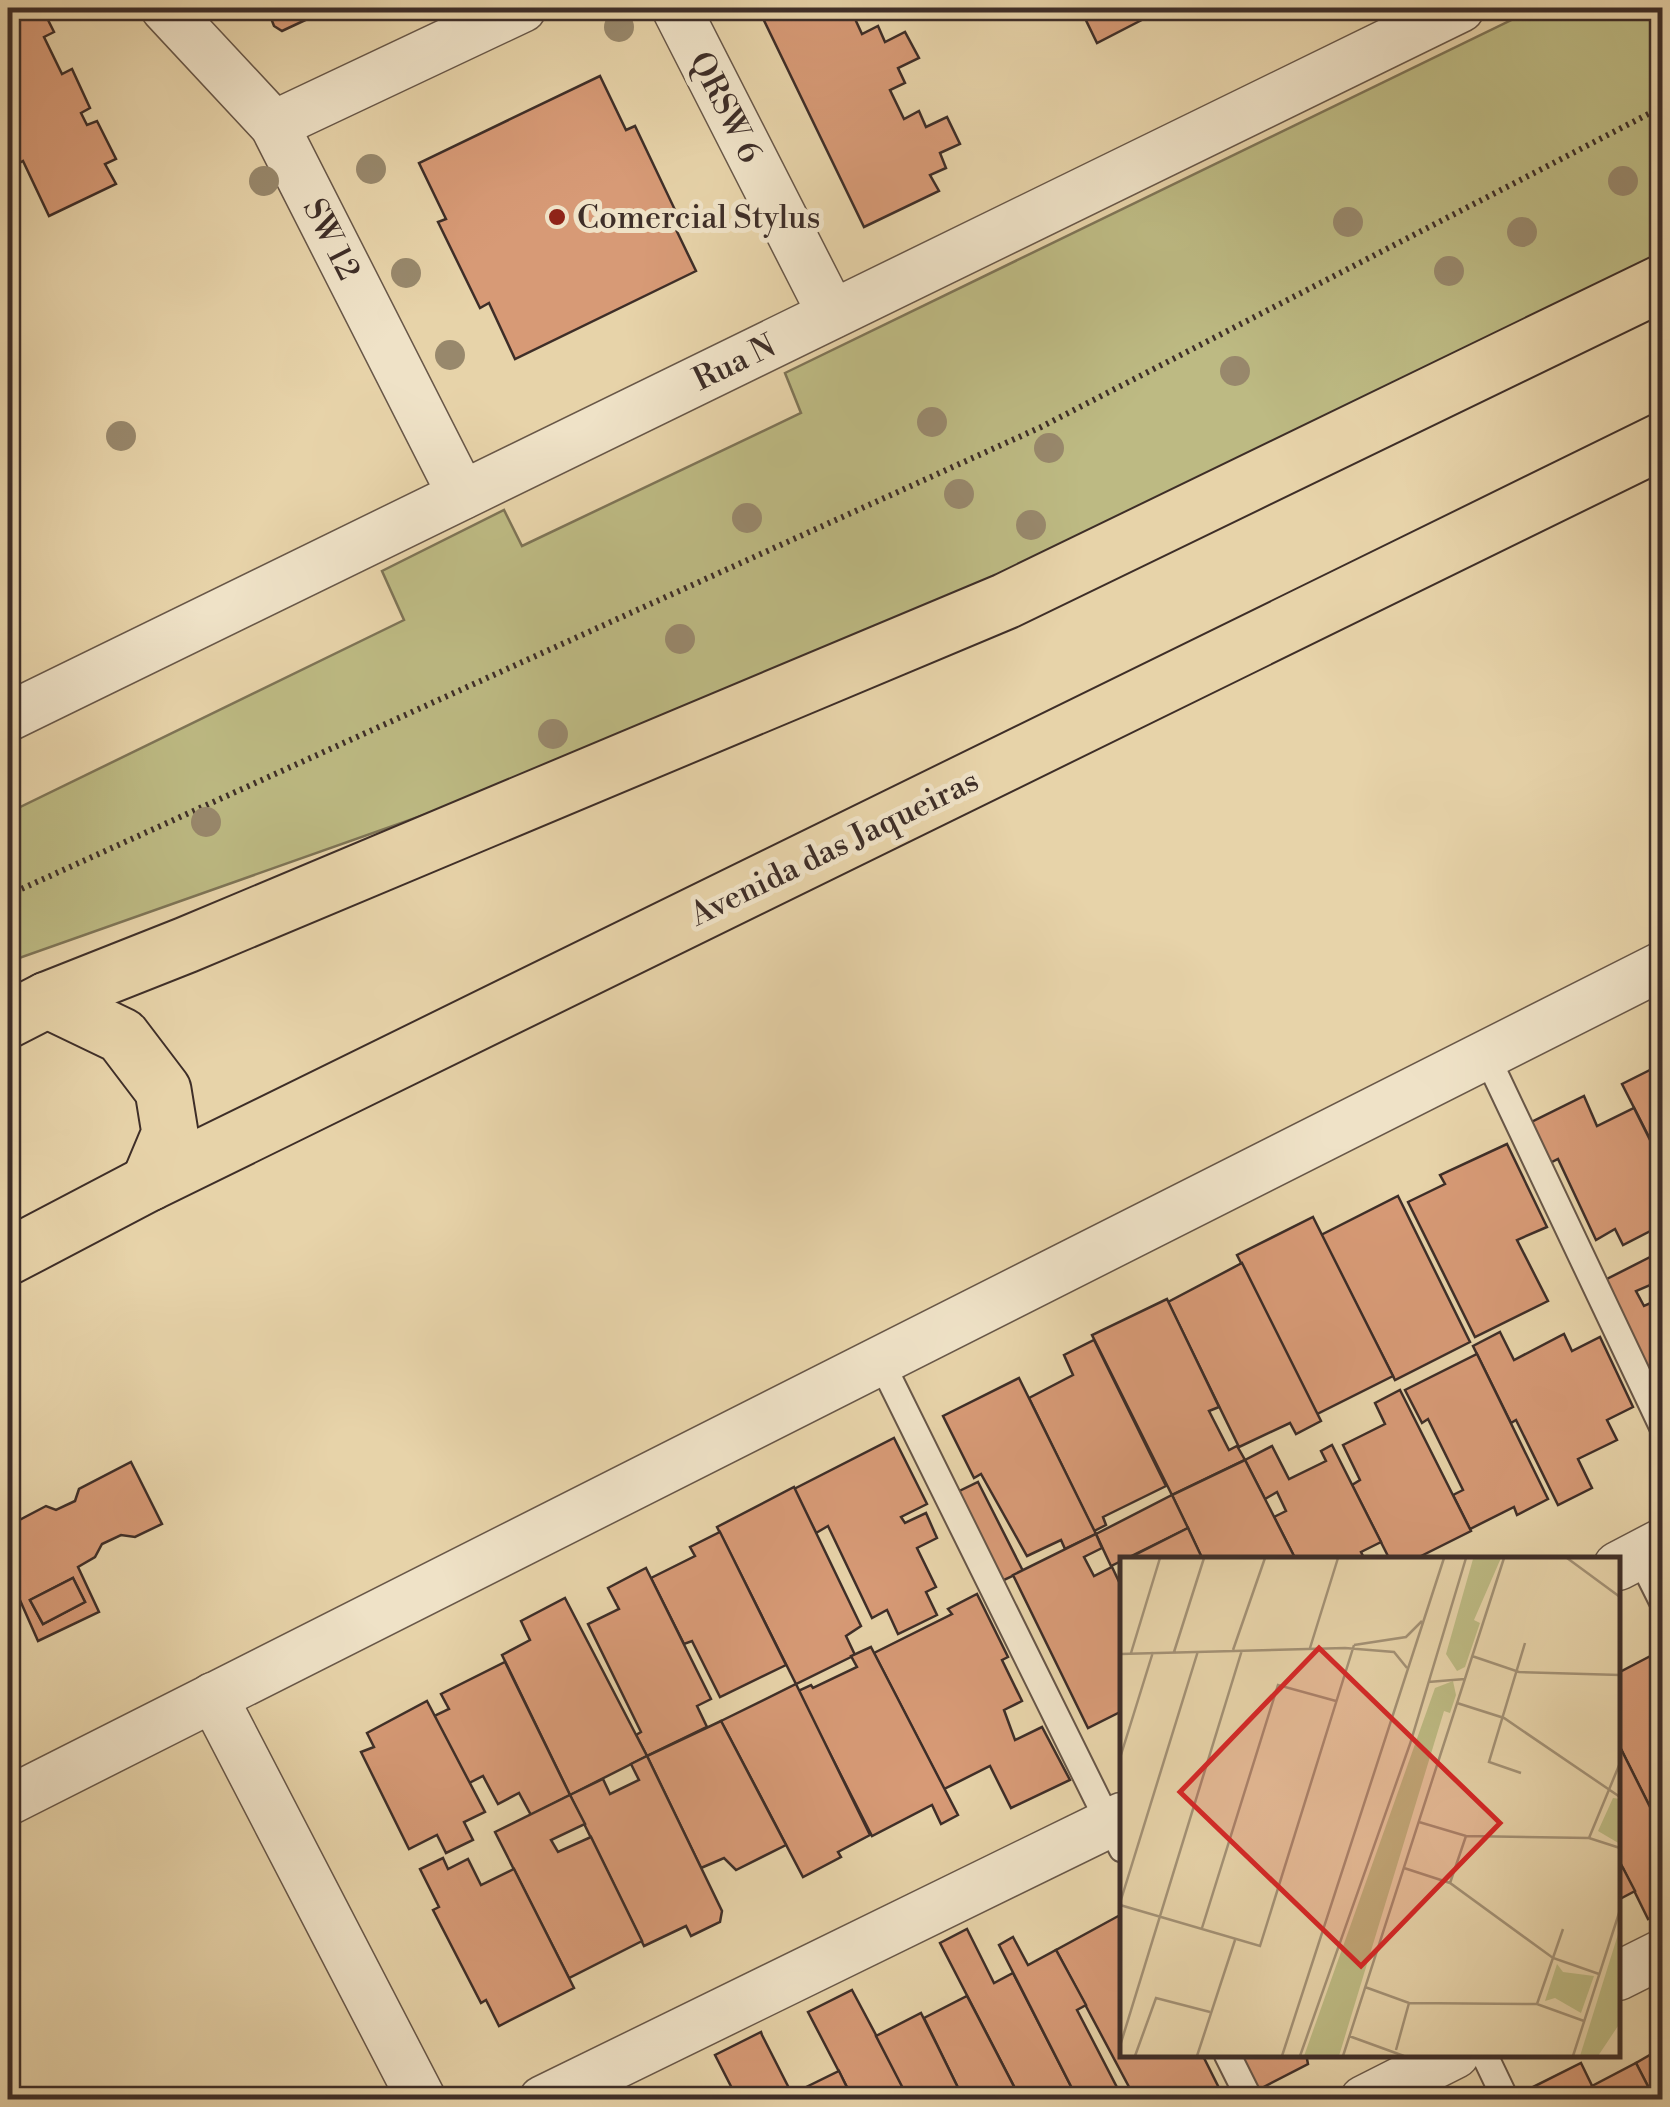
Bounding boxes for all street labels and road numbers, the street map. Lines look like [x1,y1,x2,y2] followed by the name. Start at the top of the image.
[680,45,770,170] street label: QRSW 6
[294,192,368,287] street label: SW 12
[687,326,782,400] street label: Rua N
[683,761,985,936] street label: Avenida das Jaqueiras

